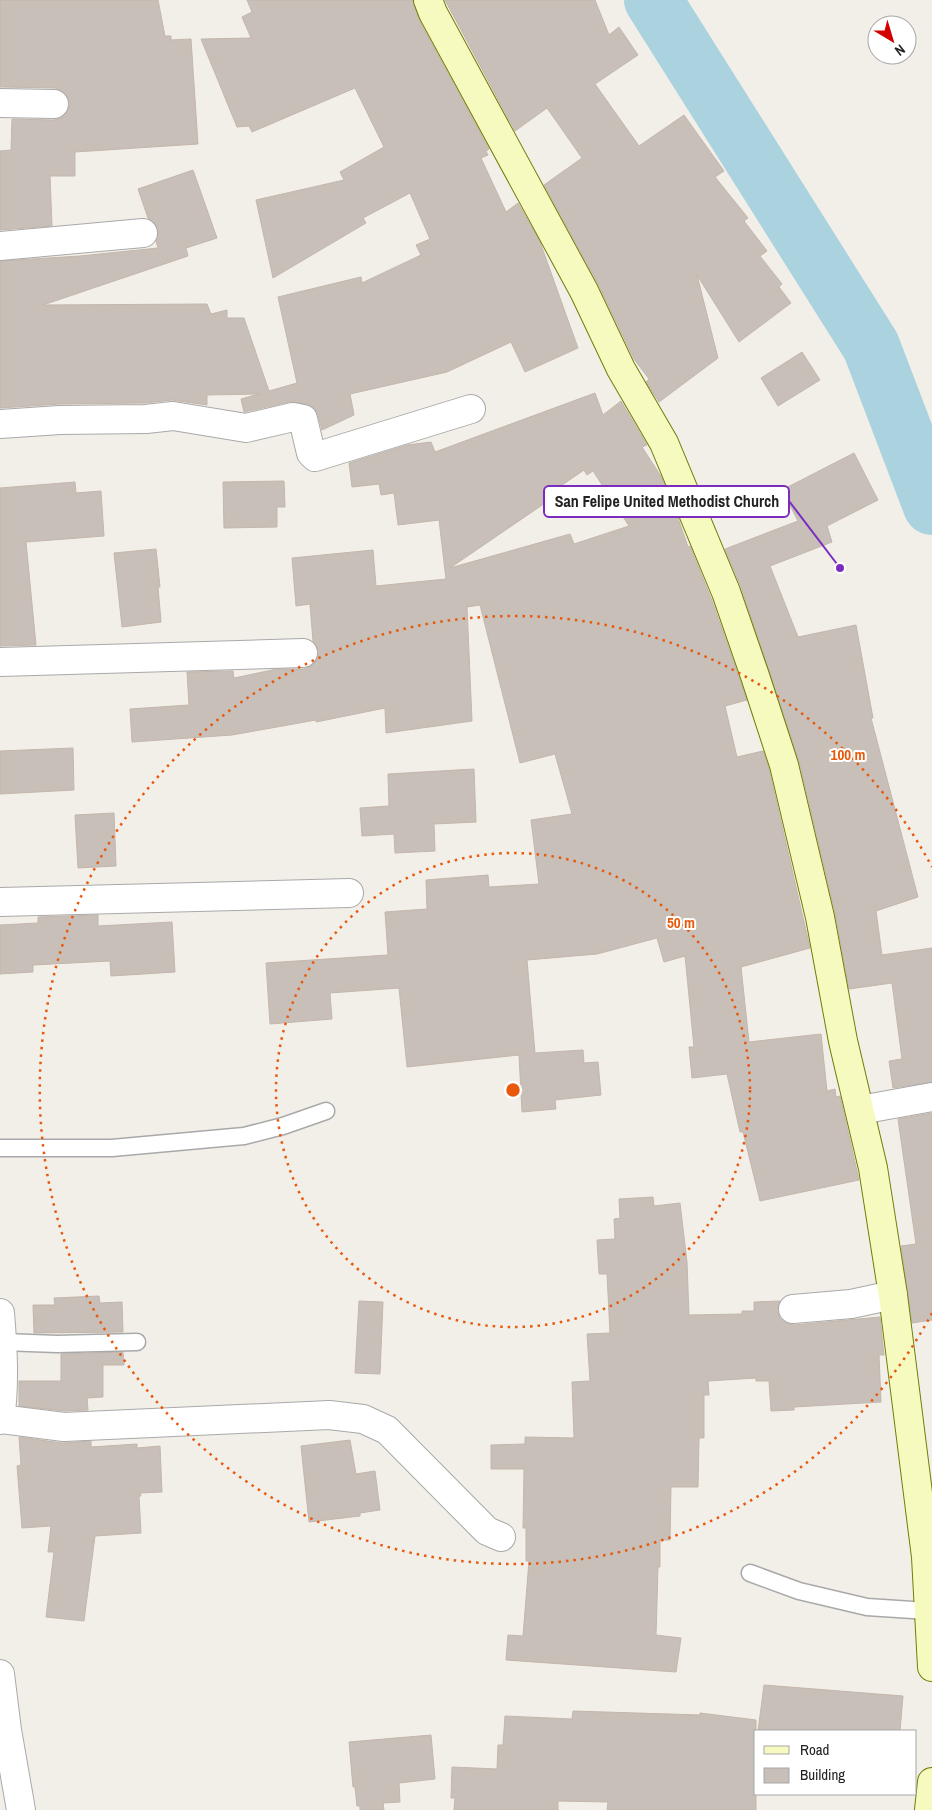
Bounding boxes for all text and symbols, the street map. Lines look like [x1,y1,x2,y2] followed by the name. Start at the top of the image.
[867,15,917,65] north arrow
[891,41,909,60] text: N
[544,486,789,517] callout: San Felipe United Methodist Church
[555,490,779,512] text: San Felipe United Methodist Church
[831,744,865,765] text: 100 m
[667,912,695,933] text: 50 m
[504,1081,522,1099] centre of rings
[754,1730,917,1795] legend
[800,1739,829,1760] text: Road
[800,1764,845,1785] text: Building

